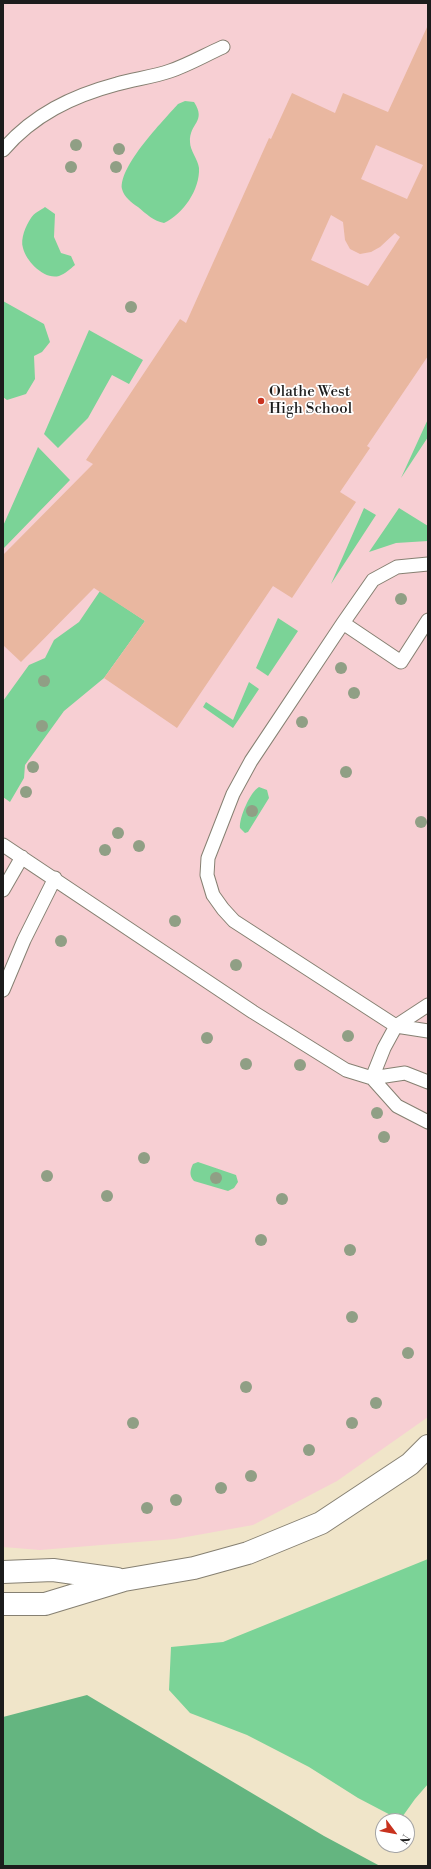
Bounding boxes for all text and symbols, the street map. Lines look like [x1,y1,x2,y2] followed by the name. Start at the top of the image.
[269,383,352,418] place label: Olathe West High School
[256,396,266,406] marker: Olathe West High School
[375,1813,415,1853] north arrow
[396,1831,413,1846] text: N

